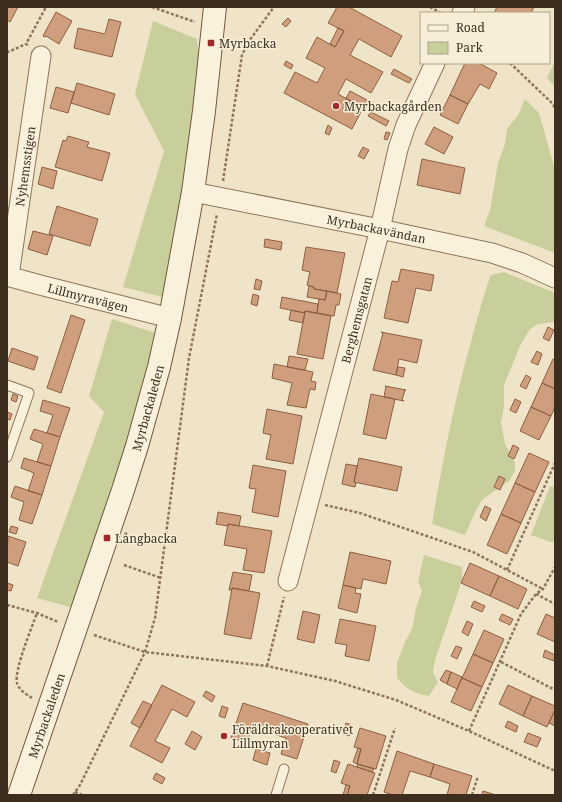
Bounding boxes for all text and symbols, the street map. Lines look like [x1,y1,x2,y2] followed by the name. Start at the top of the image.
[420,12,550,64] legend
[456,19,486,36] text: Road
[219,35,277,52] place label: Myrbacka
[206,38,216,48] marker: Myrbacka
[456,39,484,56] text: Park
[344,98,442,115] place label: Myrbackagården
[331,101,341,111] marker: Myrbackagården
[11,125,39,207] street label: Nyhemsstigen
[325,210,428,247] street label: Myrbackavändan
[337,274,376,365] street label: Berghemsgatan
[46,279,131,316] street label: Lillmyravägen
[127,362,168,453] street label: Myrbackaleden
[115,530,177,547] place label: Långbacka
[102,533,112,543] marker: Långbacka
[24,670,69,760] street label: Myrbackaleden
[232,721,353,752] place label: Föräldrakooperativet Lillmyran
[219,731,229,741] marker: Föräldrakooperativet Lillmyran

